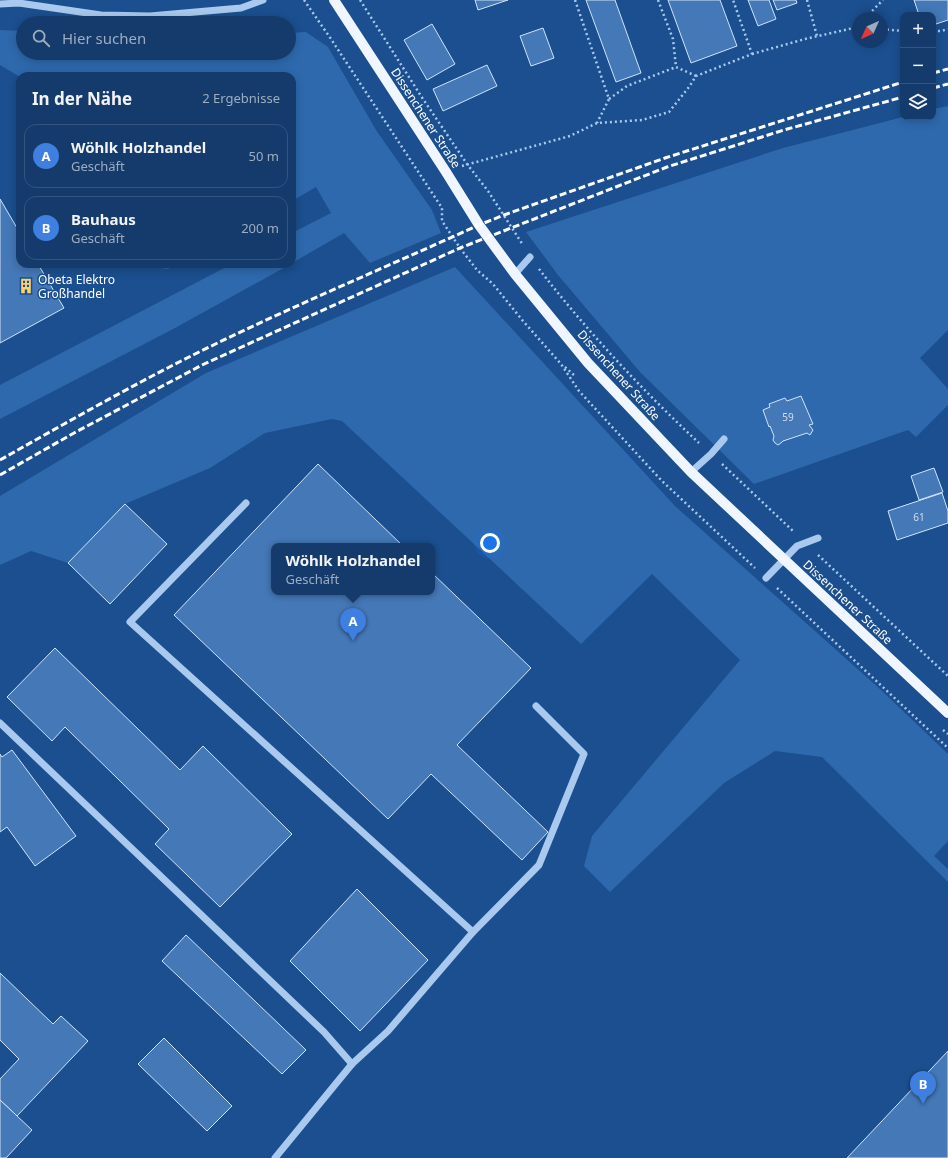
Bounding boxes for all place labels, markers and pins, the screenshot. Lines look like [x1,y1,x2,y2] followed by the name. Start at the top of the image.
[38,271,115,302] place label: Obeta Elektro Großhandel
[17,277,35,295] building icon: Obeta Elektro Großhandel
[340,608,366,641] pin: A
[910,1071,936,1104] pin: B

